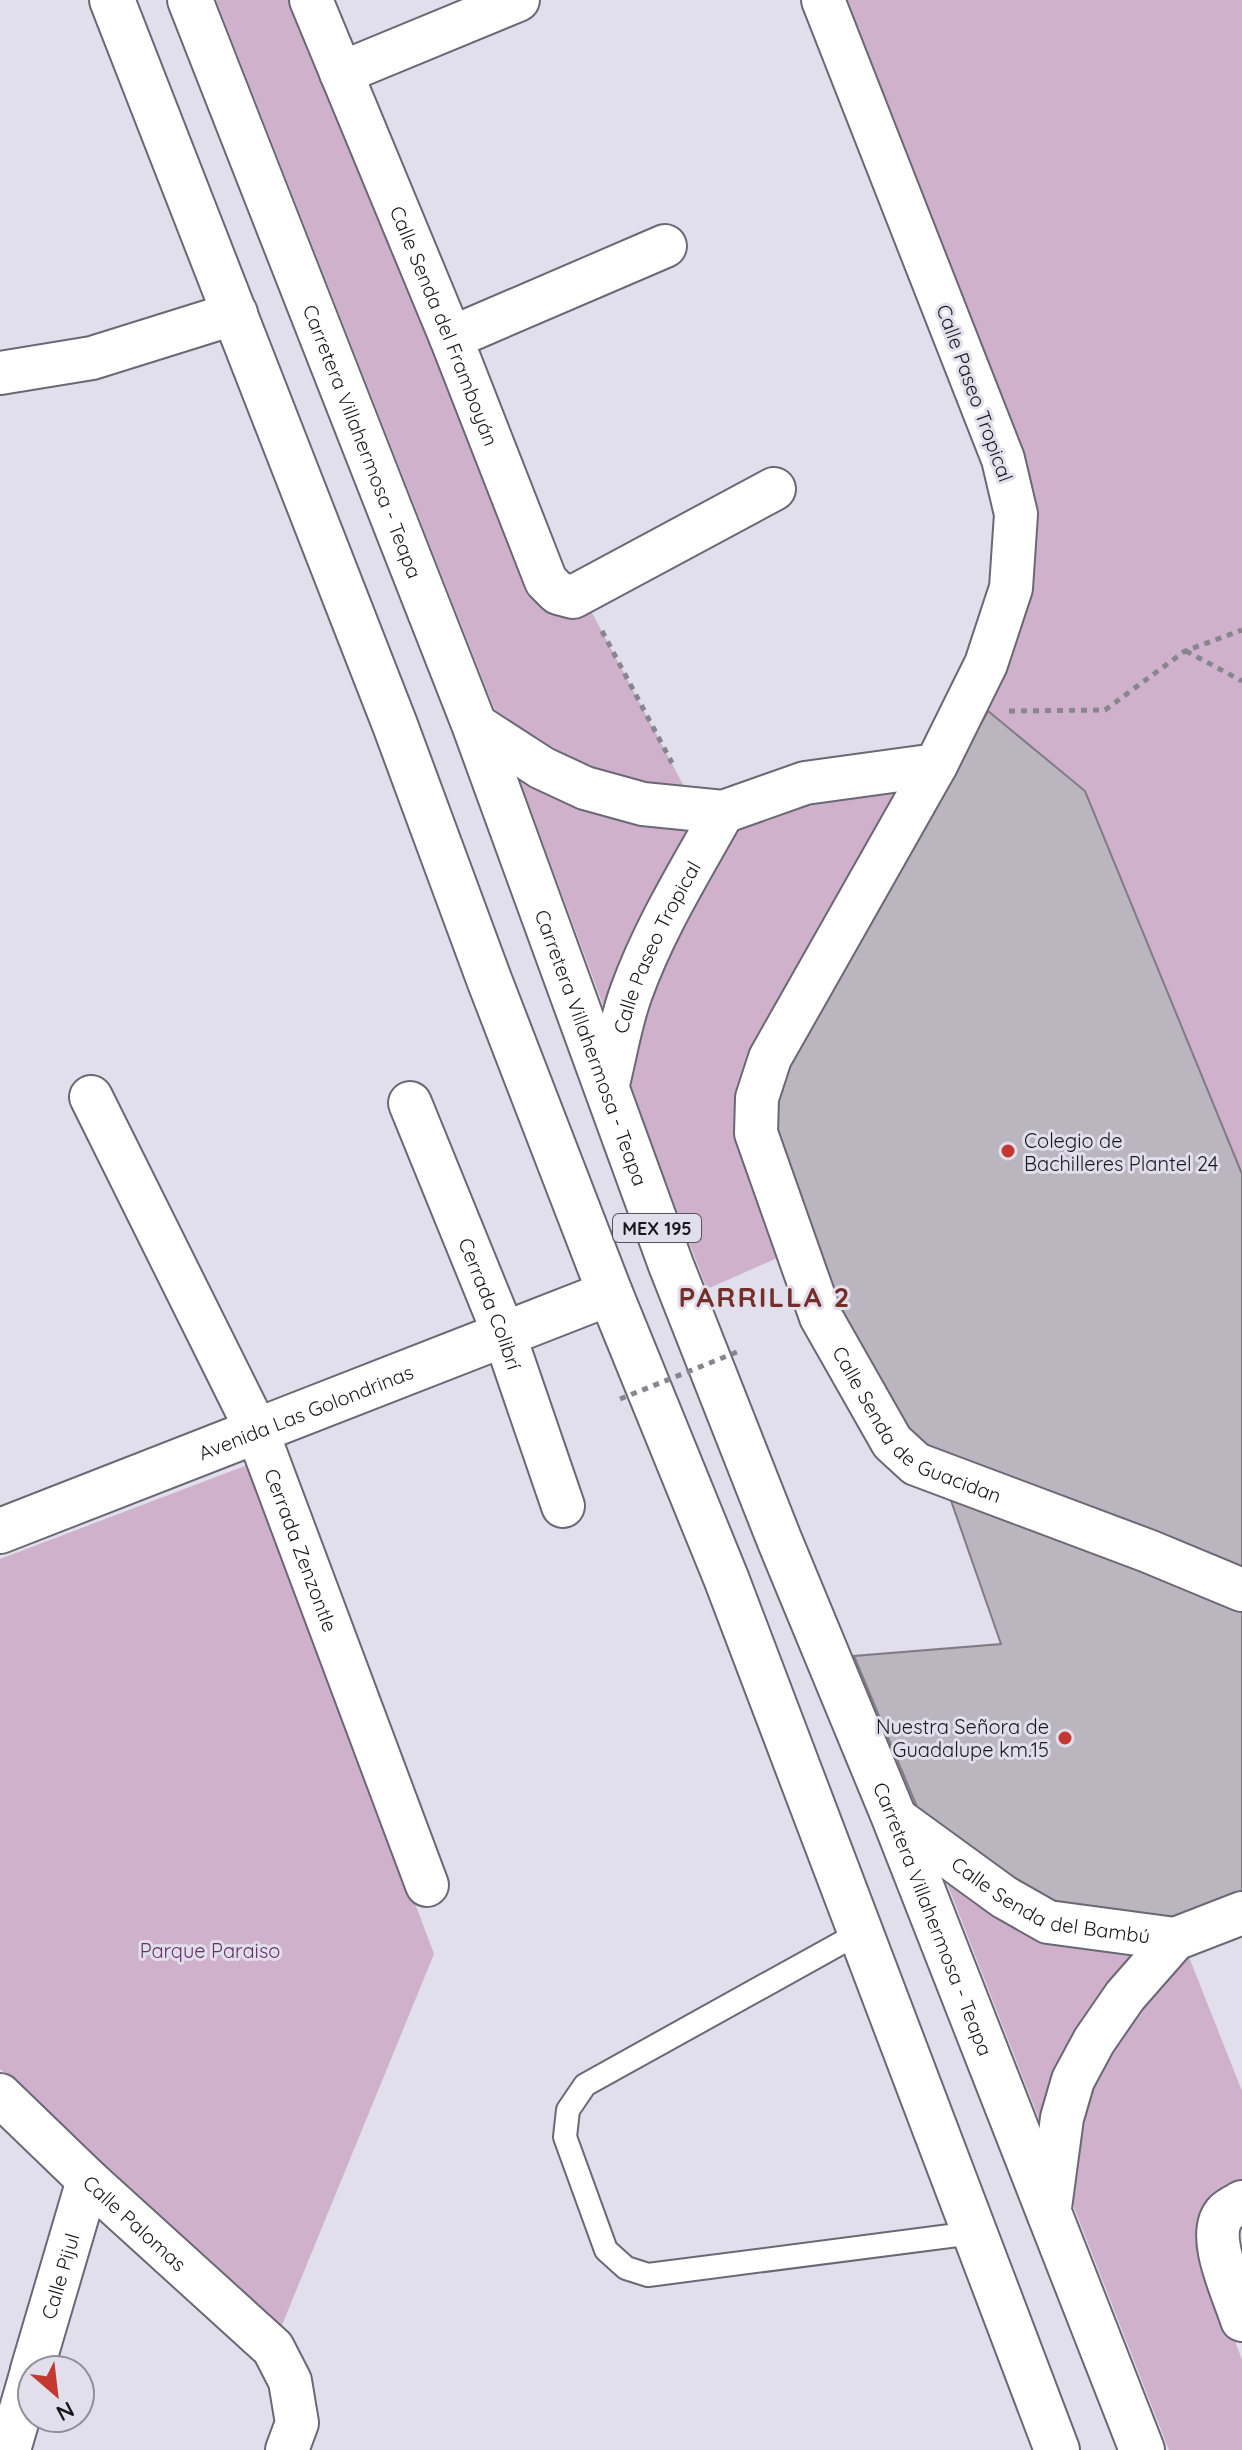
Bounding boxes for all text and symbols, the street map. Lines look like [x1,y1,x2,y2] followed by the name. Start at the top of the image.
[385,202,504,449] street label: Calle Senda del Framboyán
[298,301,428,582] street label: Carretera Villahermosa - Teapa
[931,301,1019,485] street label: Calle Paseo Tropical
[607,856,705,1036] street label: Calle Paseo Tropical
[530,906,654,1189] street label: Carretera Villahermosa - Teapa
[1024,1128,1218,1176] place label: Colegio de Bachilleres Plantel 24
[999,1142,1017,1160] marker: Colegio de Bachilleres Plantel 24
[613,1214,701,1242] road number: MEX 195
[454,1234,528,1373] street label: Cerrada Colibrí
[679,1279,851,1314] district label: PARRILLA 2
[828,1341,1005,1507] street label: Calle Senda de Guacidan
[195,1359,417,1465] street label: Avenida Las Golondrinas
[260,1465,344,1635] street label: Cerrada Zenzontle
[876,1714,1049,1762] place label: Nuestra Señora de Guadalupe km.15
[1056,1729,1074,1747] marker: Nuestra Señora de Guadalupe km.15
[868,1778,999,2059] street label: Carretera Villahermosa - Teapa
[947,1851,1152,1948] street label: Calle Senda del Bambú
[140,1938,280,1963] park label: Parque Paraiso
[78,2169,192,2276] street label: Calle Palomas
[35,2230,84,2322] street label: Calle Pijul
[16,2354,96,2434] north arrow
[52,2396,79,2428] text: N

